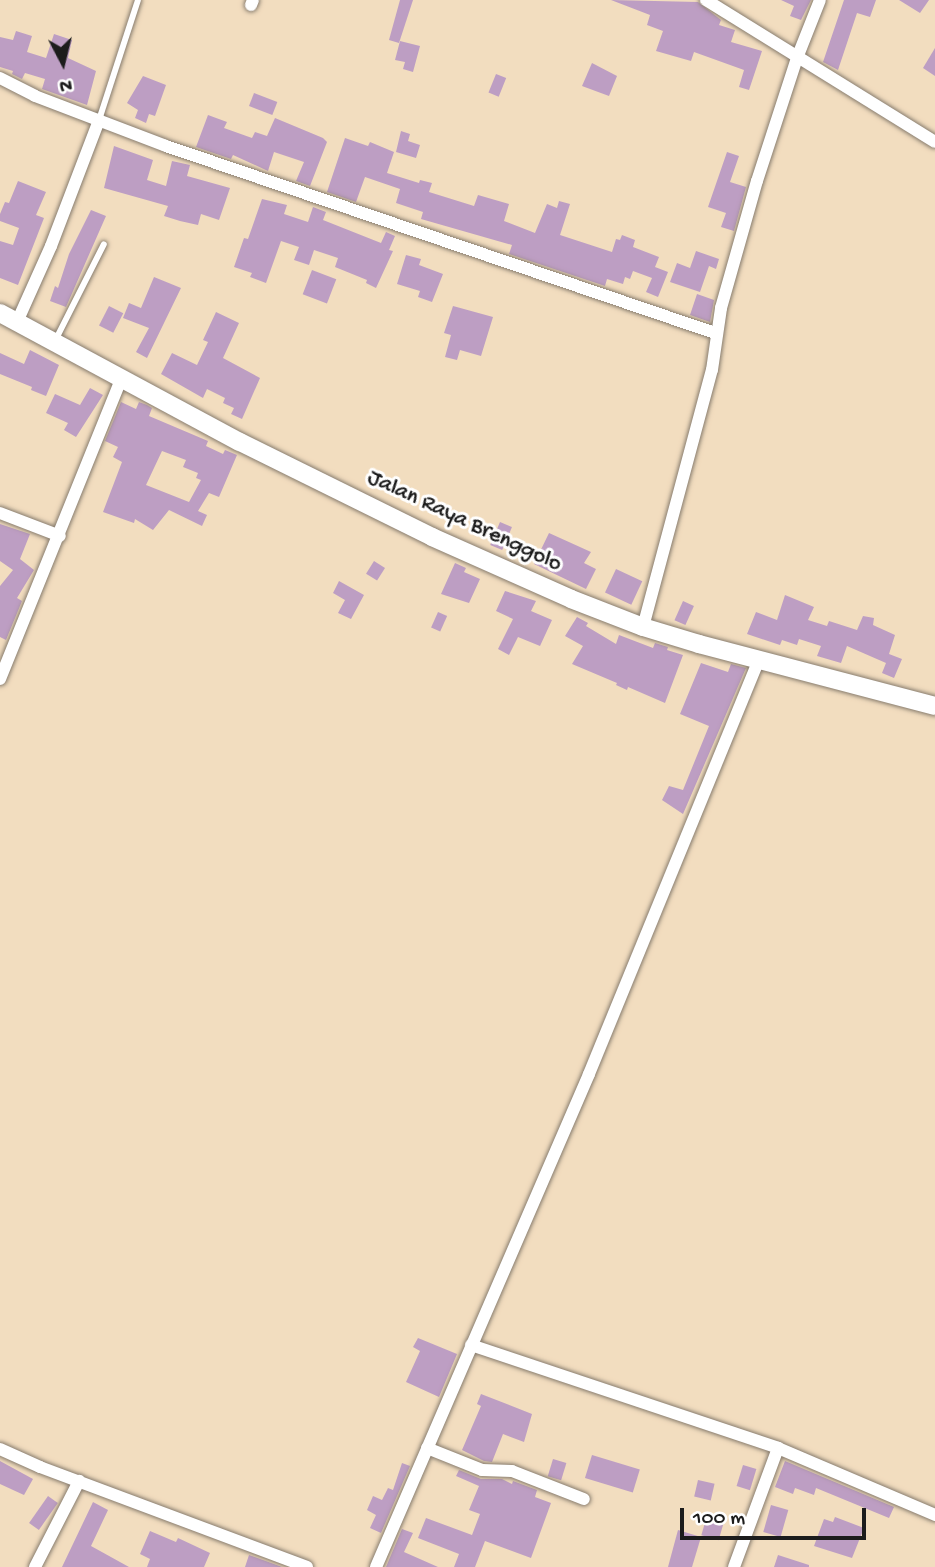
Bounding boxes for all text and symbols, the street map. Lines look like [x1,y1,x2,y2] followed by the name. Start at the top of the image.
[28,28,98,98] north arrow
[58,72,73,97] text: N
[362,465,566,579] street label: Jalan Raya Brenggolo
[683,1494,869,1538] scale bar
[693,1507,745,1532] text: 100 m

